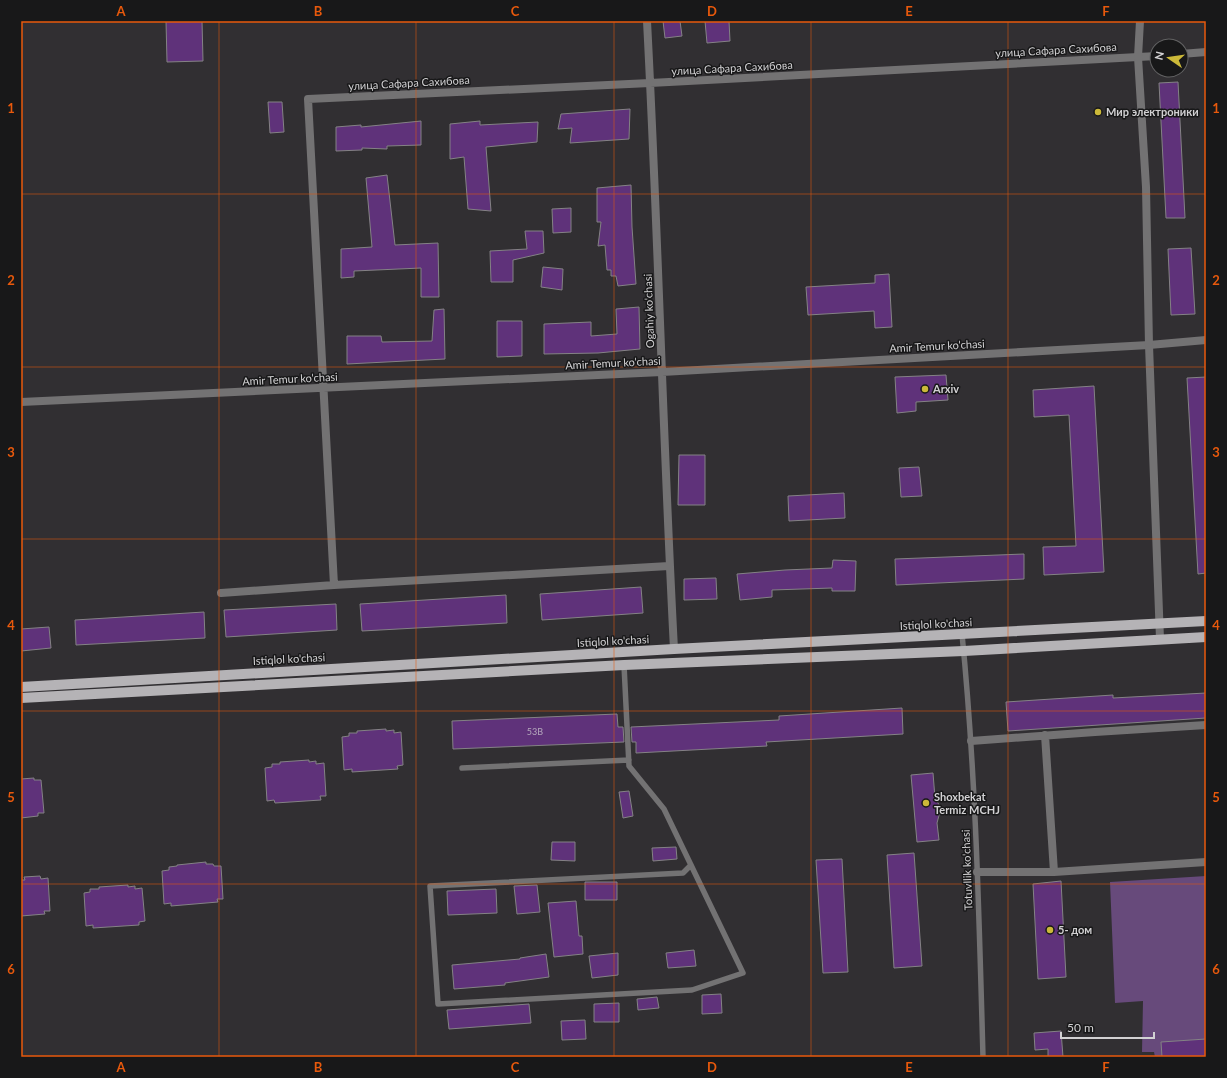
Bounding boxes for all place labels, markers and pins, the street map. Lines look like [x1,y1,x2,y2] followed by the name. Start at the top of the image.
[1106,105,1199,118] place label: Мир электроники
[1093,107,1103,117] marker: Мир электроники
[932,382,959,395] place label: Arxiv
[920,384,930,394] marker: Arxiv
[934,790,1000,816] place label: Shoxbekat Termiz MCHJ
[921,798,931,808] marker: Shoxbekat Termiz MCHJ
[1058,923,1092,936] place label: 5- дом
[1045,925,1055,935] marker: 5- дом

